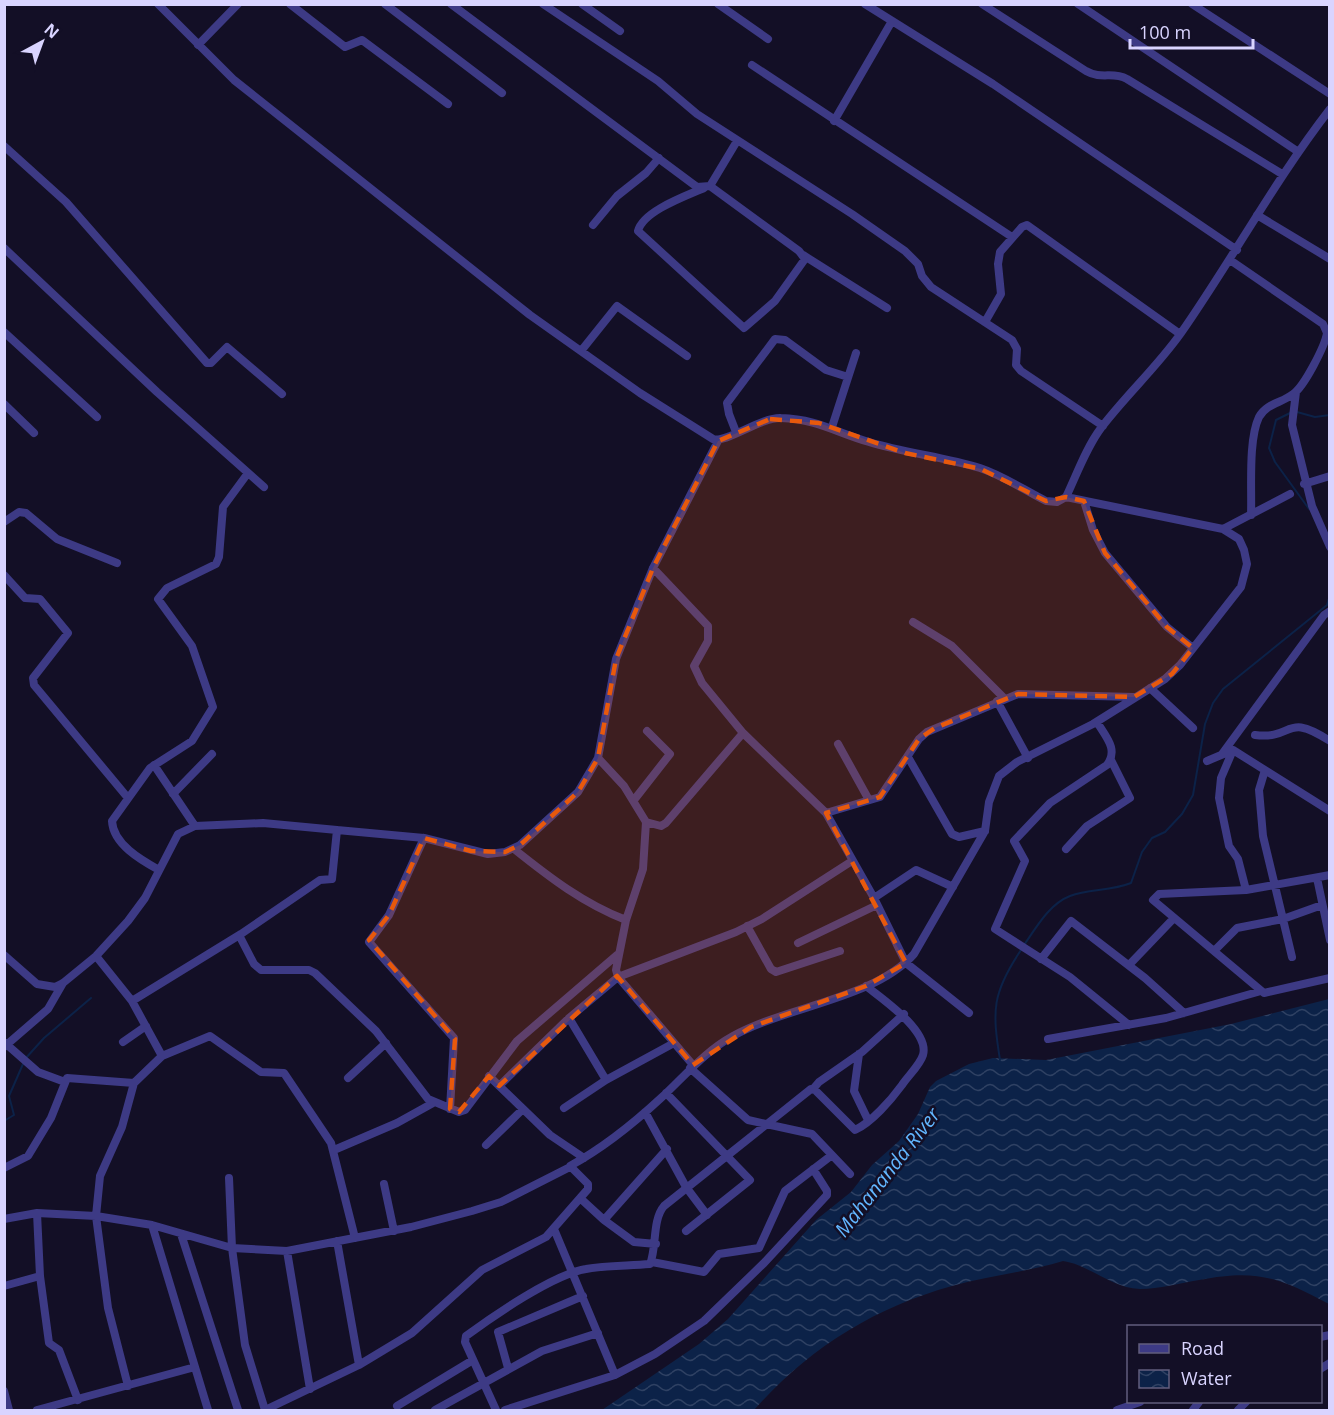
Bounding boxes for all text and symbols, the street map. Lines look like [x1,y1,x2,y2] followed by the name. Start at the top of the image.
[12,12,72,72] north arrow
[1130,12,1253,50] scale bar
[40,18,64,43] text: N
[1139,20,1191,44] text: 100 m
[828,1101,947,1242] water label: Mahananda River
[1127,1325,1322,1403] legend
[1181,1336,1224,1360] text: Road
[1181,1366,1232,1390] text: Water

